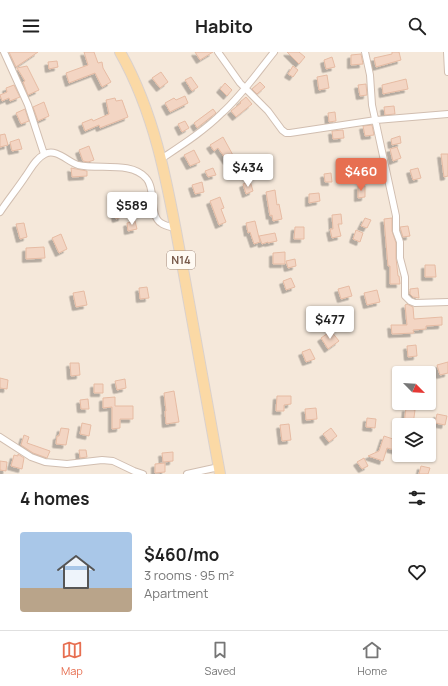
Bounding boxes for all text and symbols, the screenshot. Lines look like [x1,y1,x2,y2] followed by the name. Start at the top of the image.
[195,14,253,38] text: Habito
[20,15,42,37] icon: menu
[406,15,428,37] icon: search
[224,154,272,188] pin: $434
[232,158,264,176] text: $434
[337,158,385,192] pin: $460
[345,162,377,180] text: $460
[108,192,156,226] pin: $589
[116,196,148,214] text: $589
[167,251,195,269] road number: N14
[306,306,354,340] pin: $477
[315,310,345,328] text: $477
[392,366,436,410] north arrow
[392,366,436,462] map controls
[392,418,436,462] button: layers
[20,487,89,510] text: 4 homes
[406,487,428,509] icon: filters
[144,543,219,566] text: $460/mo
[52,548,100,596] icon: home
[406,561,428,583] icon: heart
[144,566,234,584] text: 3 rooms · 95 m²
[144,584,208,602] text: Apartment
[61,639,83,678] tab: Map
[205,639,236,678] tab: Saved
[357,639,387,678] tab: Home

